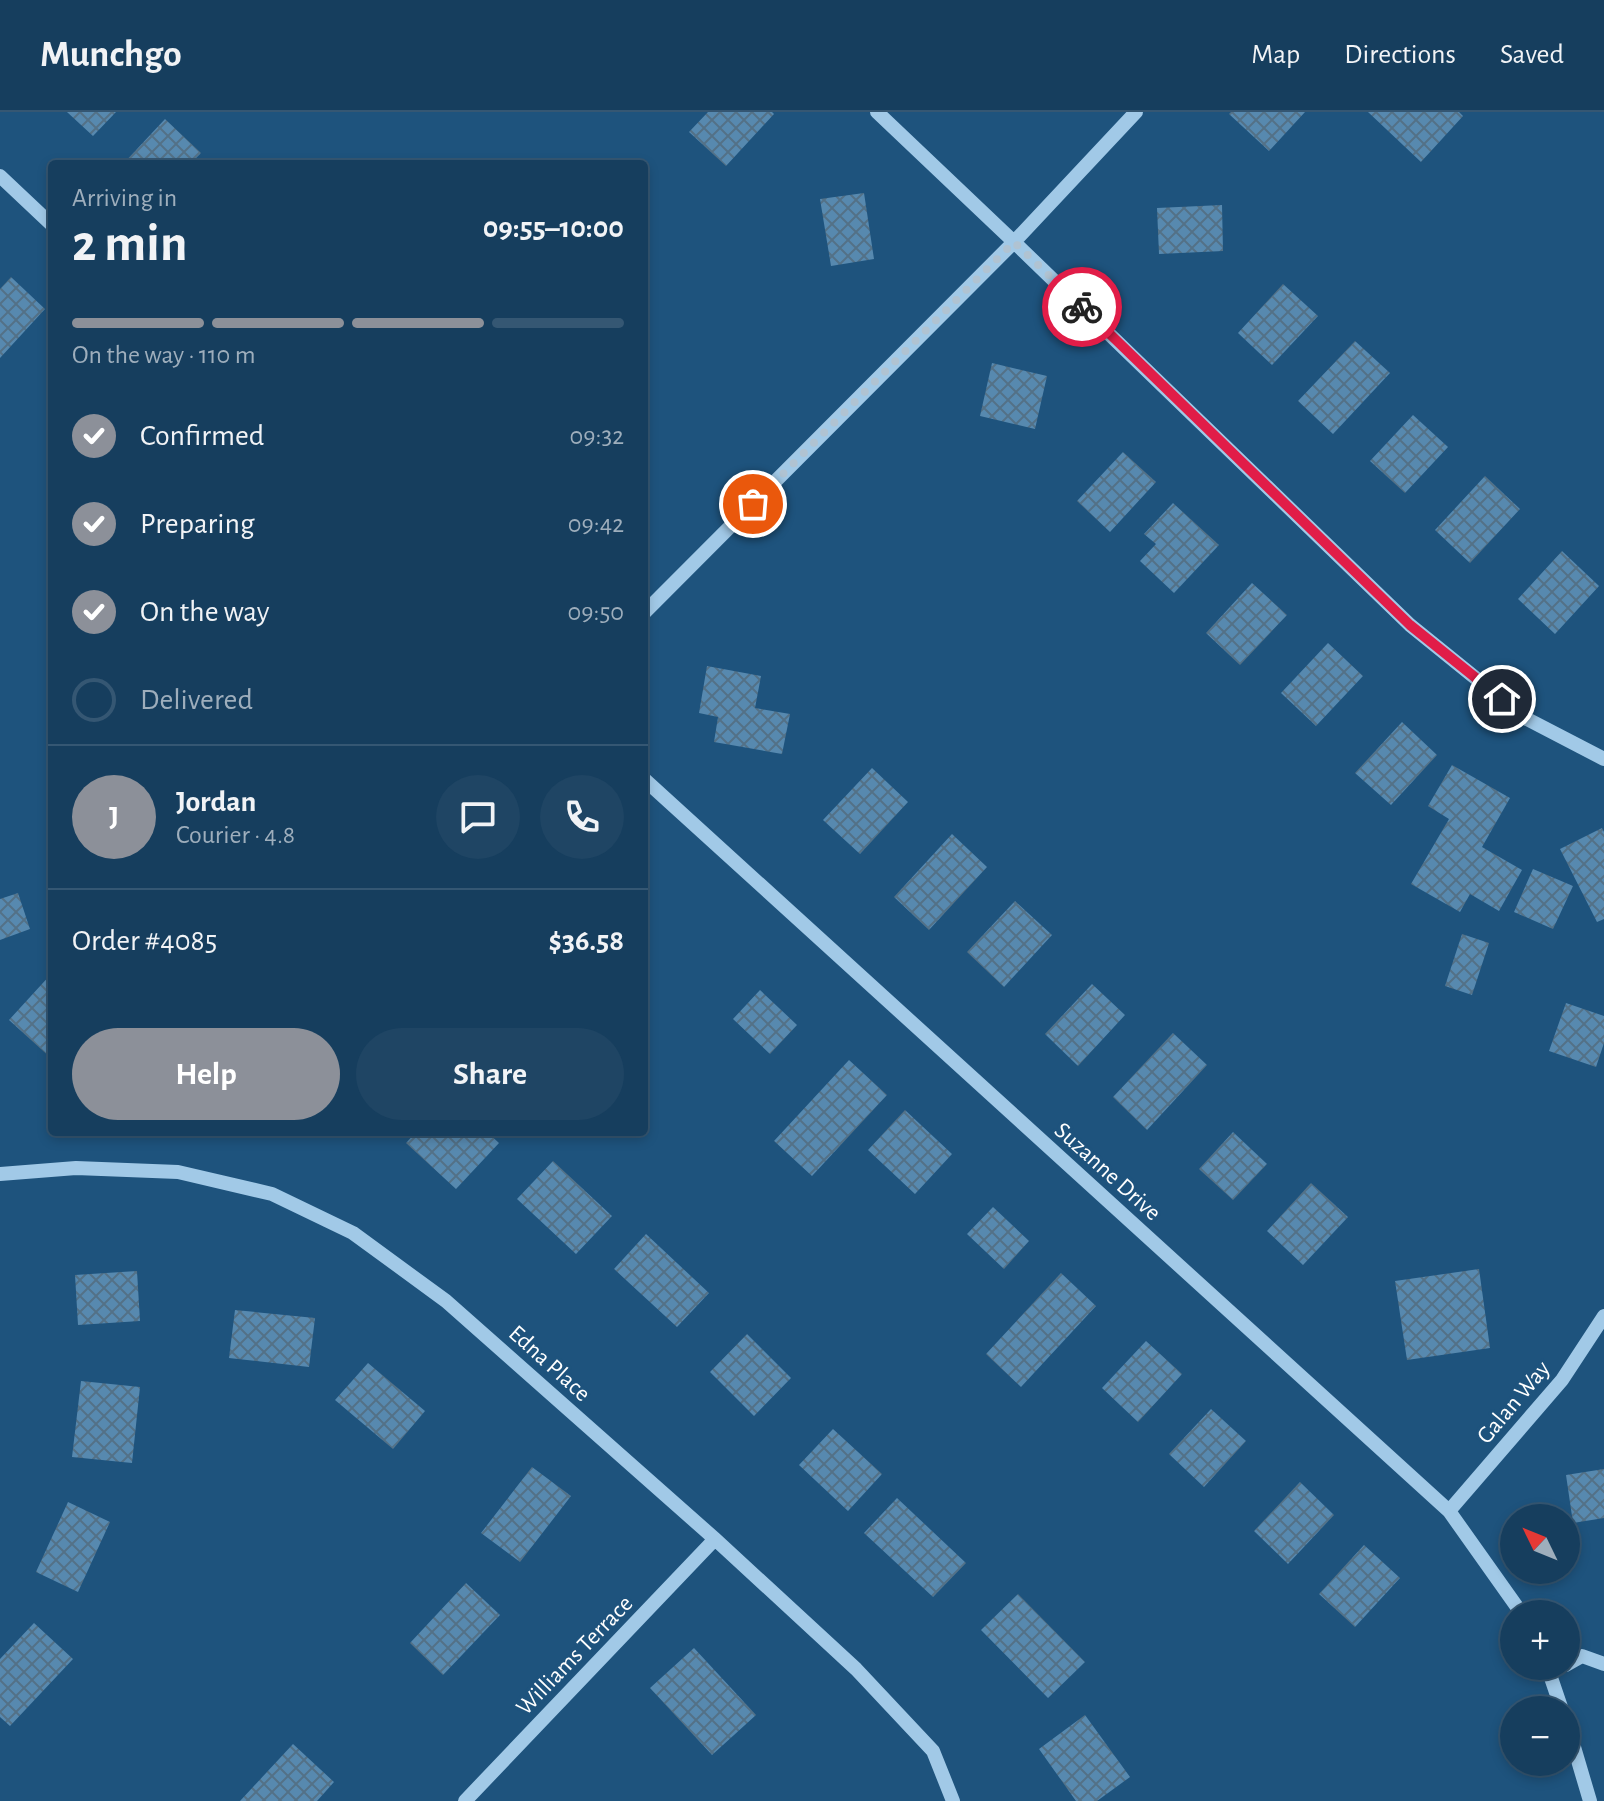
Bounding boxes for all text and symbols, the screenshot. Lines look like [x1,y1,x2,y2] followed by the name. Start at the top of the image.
[40,36,182,74] text: Munchgo
[1251,41,1300,69] text: Map
[1344,41,1456,69] text: Directions
[1500,41,1564,69] text: Saved
[72,185,177,211] text: Arriving in
[483,213,624,243] text: 09:55–10:00
[72,218,187,270] text: 2 min
[1042,267,1122,347] courier
[1060,285,1104,329] icon: bike
[72,342,255,368] text: On the way · 110 m
[72,414,116,458] icon: check
[140,421,264,451] text: Confirmed
[570,423,624,449] text: 09:32
[719,470,787,538] pin
[731,482,775,526] icon: bag
[72,502,116,546] icon: check
[140,509,255,539] text: Preparing
[568,511,624,537] text: 09:42
[72,590,116,634] icon: check
[140,597,269,627] text: On the way
[568,599,624,625] text: 09:50
[1468,665,1536,733] pin
[1480,677,1524,721] icon: home
[140,685,253,715] text: Delivered
[436,775,520,859] button: chat
[540,775,624,859] button: phone
[176,787,256,817] text: Jordan
[109,802,119,832] text: J
[176,822,295,848] text: Courier · 4.8
[72,926,217,956] text: Order #4085
[548,926,624,956] text: $36.58
[72,1028,340,1120] button: Help
[356,1028,624,1120] button: Share
[1050,1118,1165,1225] street label: Suzanne Drive
[504,1321,595,1406] street label: Edna Place
[1473,1357,1555,1448] street label: Galan Way
[1500,1504,1580,1584] north arrow
[1500,1504,1580,1776] map controls
[512,1591,637,1720] street label: Williams Terrace
[1500,1600,1580,1680] button: +
[1500,1696,1580,1776] button: −

